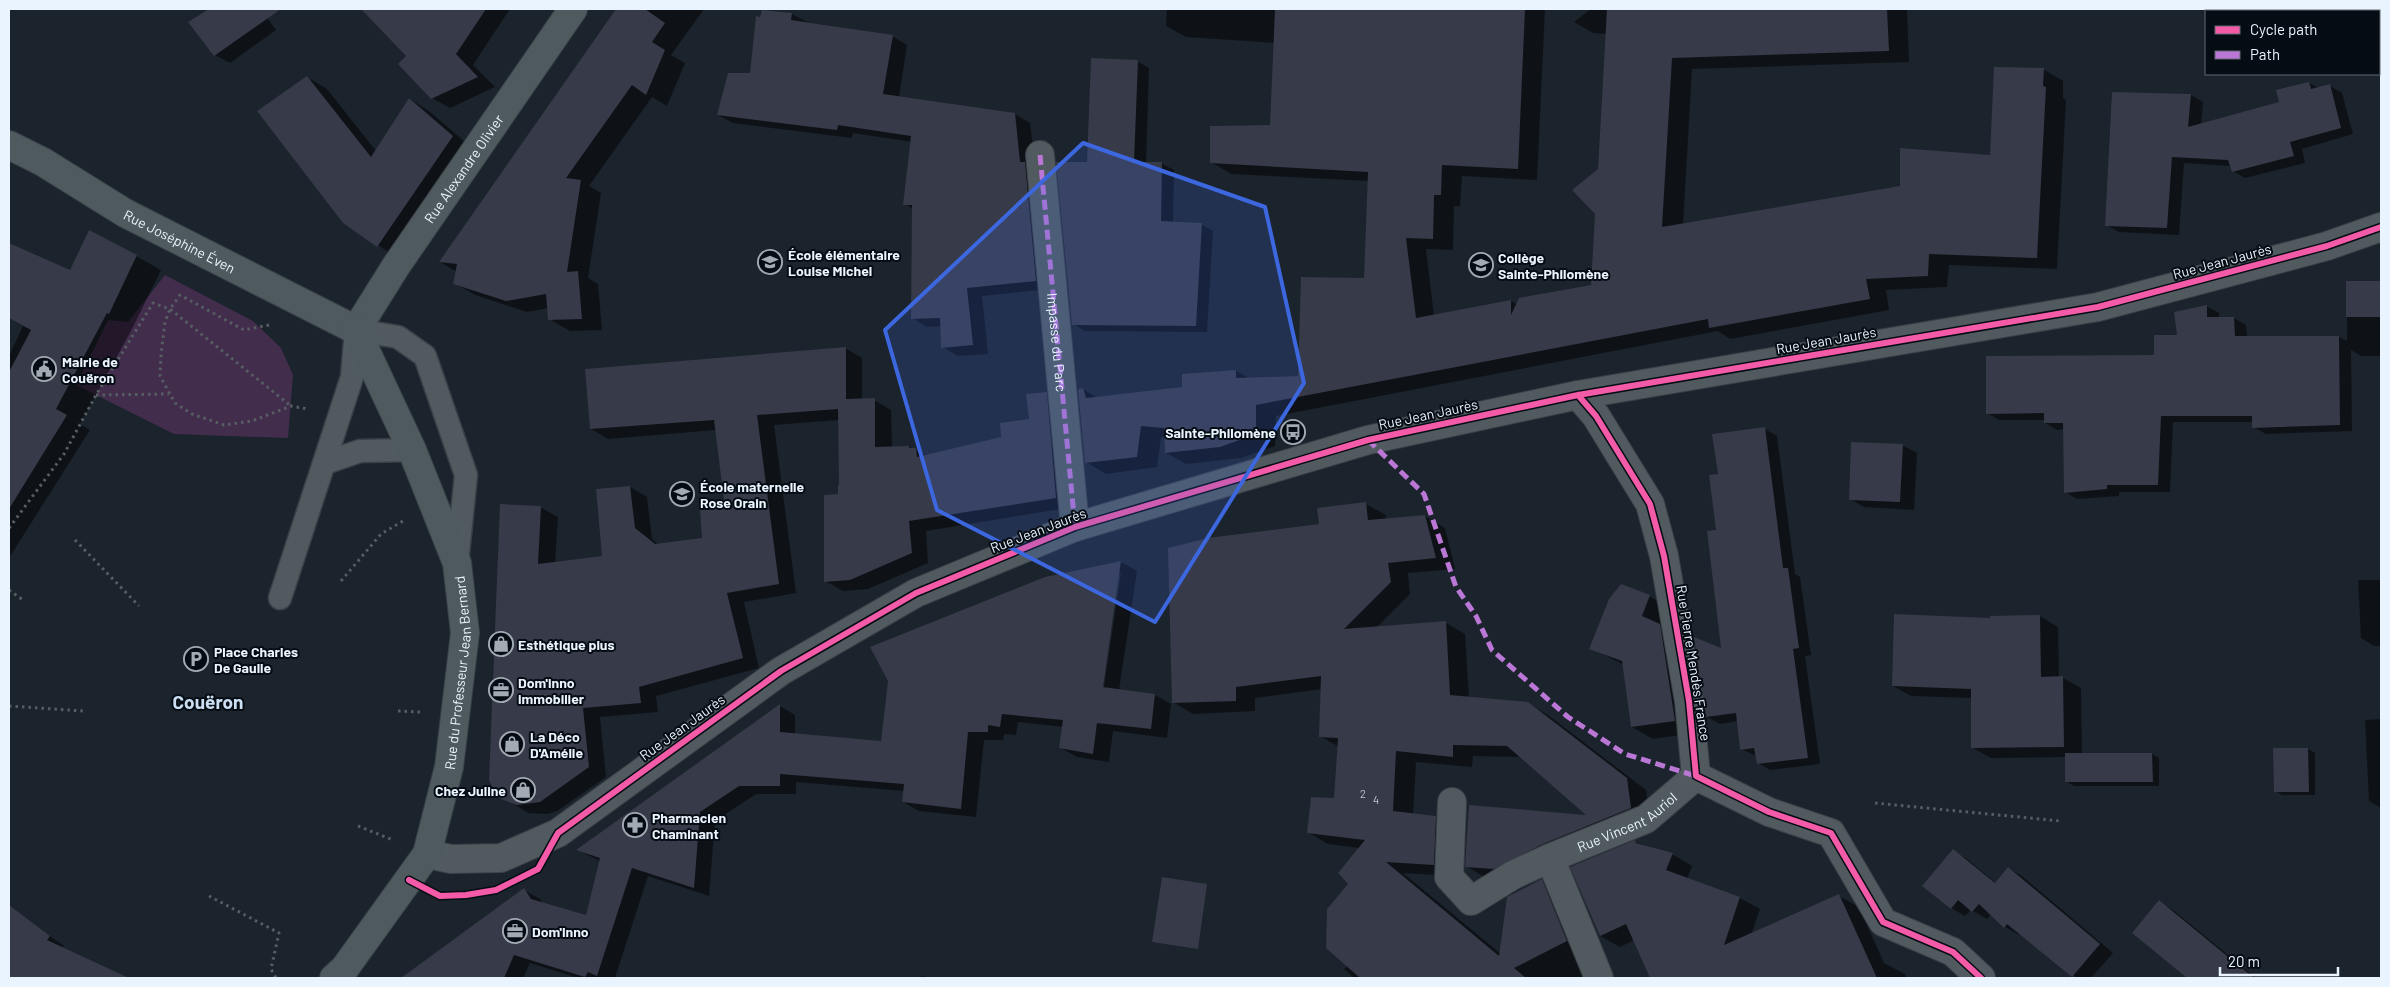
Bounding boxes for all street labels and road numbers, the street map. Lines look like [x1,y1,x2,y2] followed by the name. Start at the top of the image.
[420,111,507,226] street label: Rue Alexandre Olivier
[121,205,238,276] street label: Rue Joséphine Éven
[2171,240,2273,282] street label: Rue Jean Jaurès
[1044,292,1071,392] street label: Impasse du Parc
[1775,323,1878,357] street label: Rue Jean Jaurès
[1377,395,1479,433] street label: Rue Jean Jaurès
[988,504,1089,556] street label: Rue Jean Jaurès
[440,575,474,770] street label: Rue du Professeur Jean Bernard
[1673,584,1715,742] street label: Rue Pierre Mendès France
[636,690,728,764] street label: Rue Jean Jaurès
[1574,788,1680,855] street label: Rue Vincent Auriol

